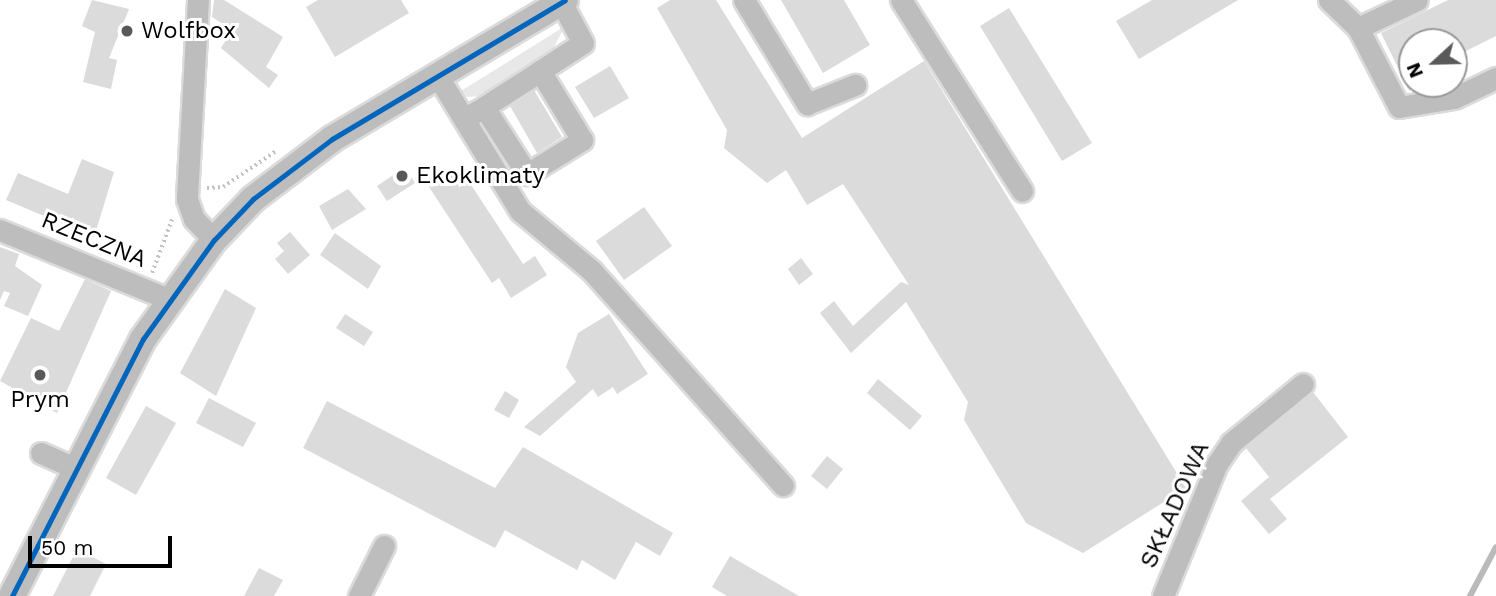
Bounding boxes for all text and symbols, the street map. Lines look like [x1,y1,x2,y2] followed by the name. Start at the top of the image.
[141,17,236,45] place label: Wolfbox
[119,23,135,39] marker: Wolfbox
[1398,28,1468,98] north arrow
[1402,59,1428,81] text: N
[416,162,545,190] place label: Ekoklimaty
[394,168,410,184] marker: Ekoklimaty
[37,206,151,274] street label: RZECZNA
[32,367,48,383] marker: Prym
[10,386,70,414] place label: Prym
[1134,437,1216,573] street label: SKŁADOWA
[32,522,175,566] scale bar
[41,535,93,560] text: 50 m

